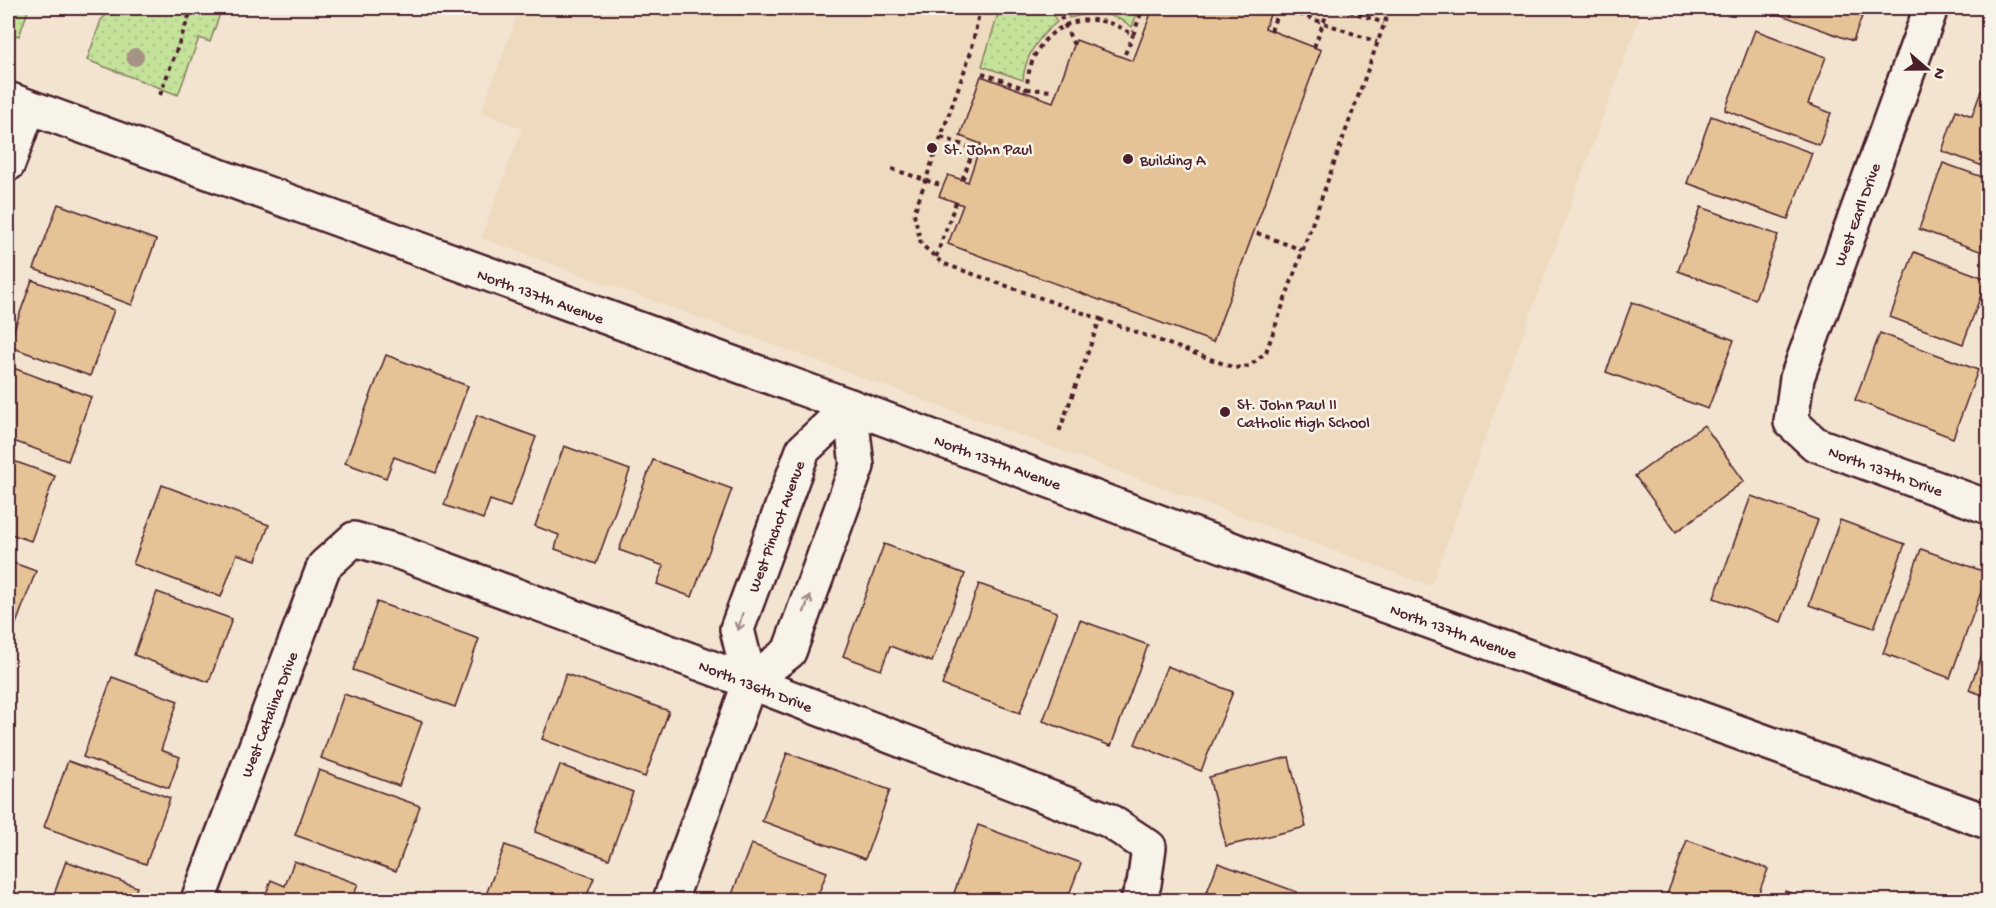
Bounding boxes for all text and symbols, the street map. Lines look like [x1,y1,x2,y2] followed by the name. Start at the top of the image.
[1897,39,1957,99] north arrow
[1927,65,1949,82] text: N
[925,141,939,155] marker: St. John Paul
[944,142,1032,161] place label: St. John Paul
[1121,152,1135,166] marker: Building A
[1139,153,1207,172] place label: Building A
[1832,160,1887,269] street label: West Earll Drive
[474,267,606,330] street label: North 137th Avenue
[1237,397,1370,434] place label: St. John Paul II Catholic High School
[1218,405,1232,419] marker: St. John Paul II Catholic High School
[931,433,1063,496] street label: North 137th Avenue
[1825,444,1945,503] street label: North 137th Drive
[746,458,811,596] street label: West Pinchot Avenue
[802,595,813,614] one-way arrow
[1387,602,1519,665] street label: North 137th Avenue
[734,612,746,631] one-way arrow
[239,649,304,781] street label: West Catalina Drive
[695,658,815,719] street label: North 136th Drive

